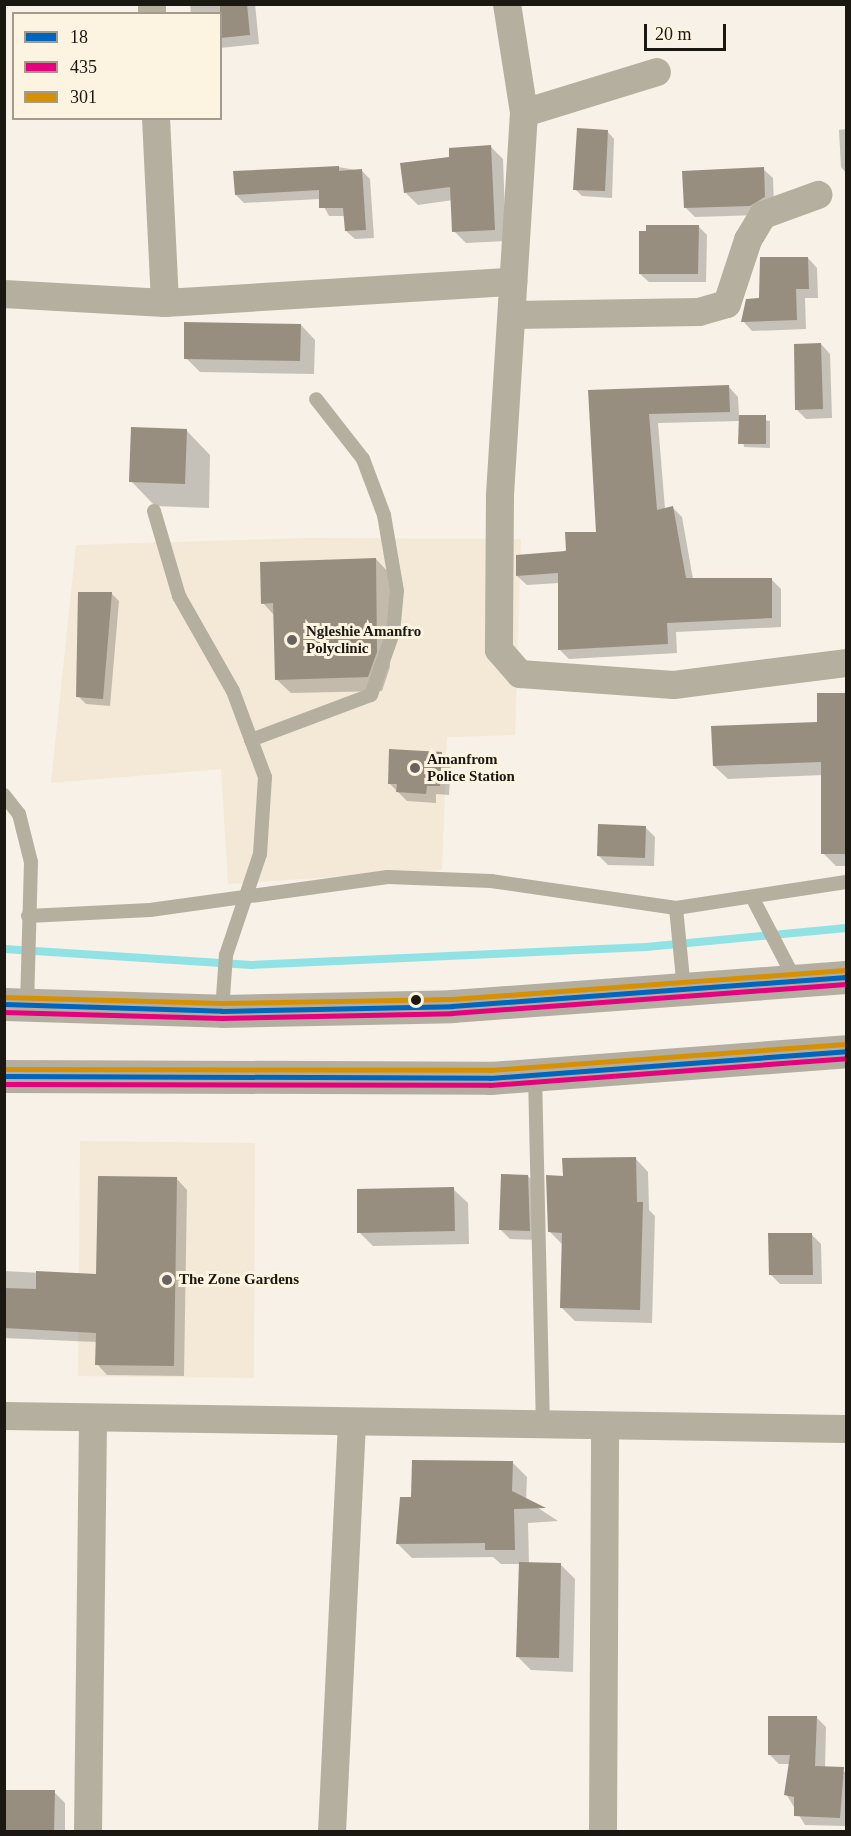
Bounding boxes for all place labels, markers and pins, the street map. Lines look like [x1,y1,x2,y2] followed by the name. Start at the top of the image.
[306,622,422,657] place label: Ngleshie Amanfro Polyclinic
[283,631,301,649] marker: Ngleshie Amanfro Polyclinic
[427,750,515,785] place label: Amanfrom Police Station
[408,761,422,775] marker: Amanfrom Police Station
[410,994,422,1006] unlabelled marker
[179,1271,299,1289] place label: The Zone Gardens
[160,1273,174,1287] marker: The Zone Gardens

